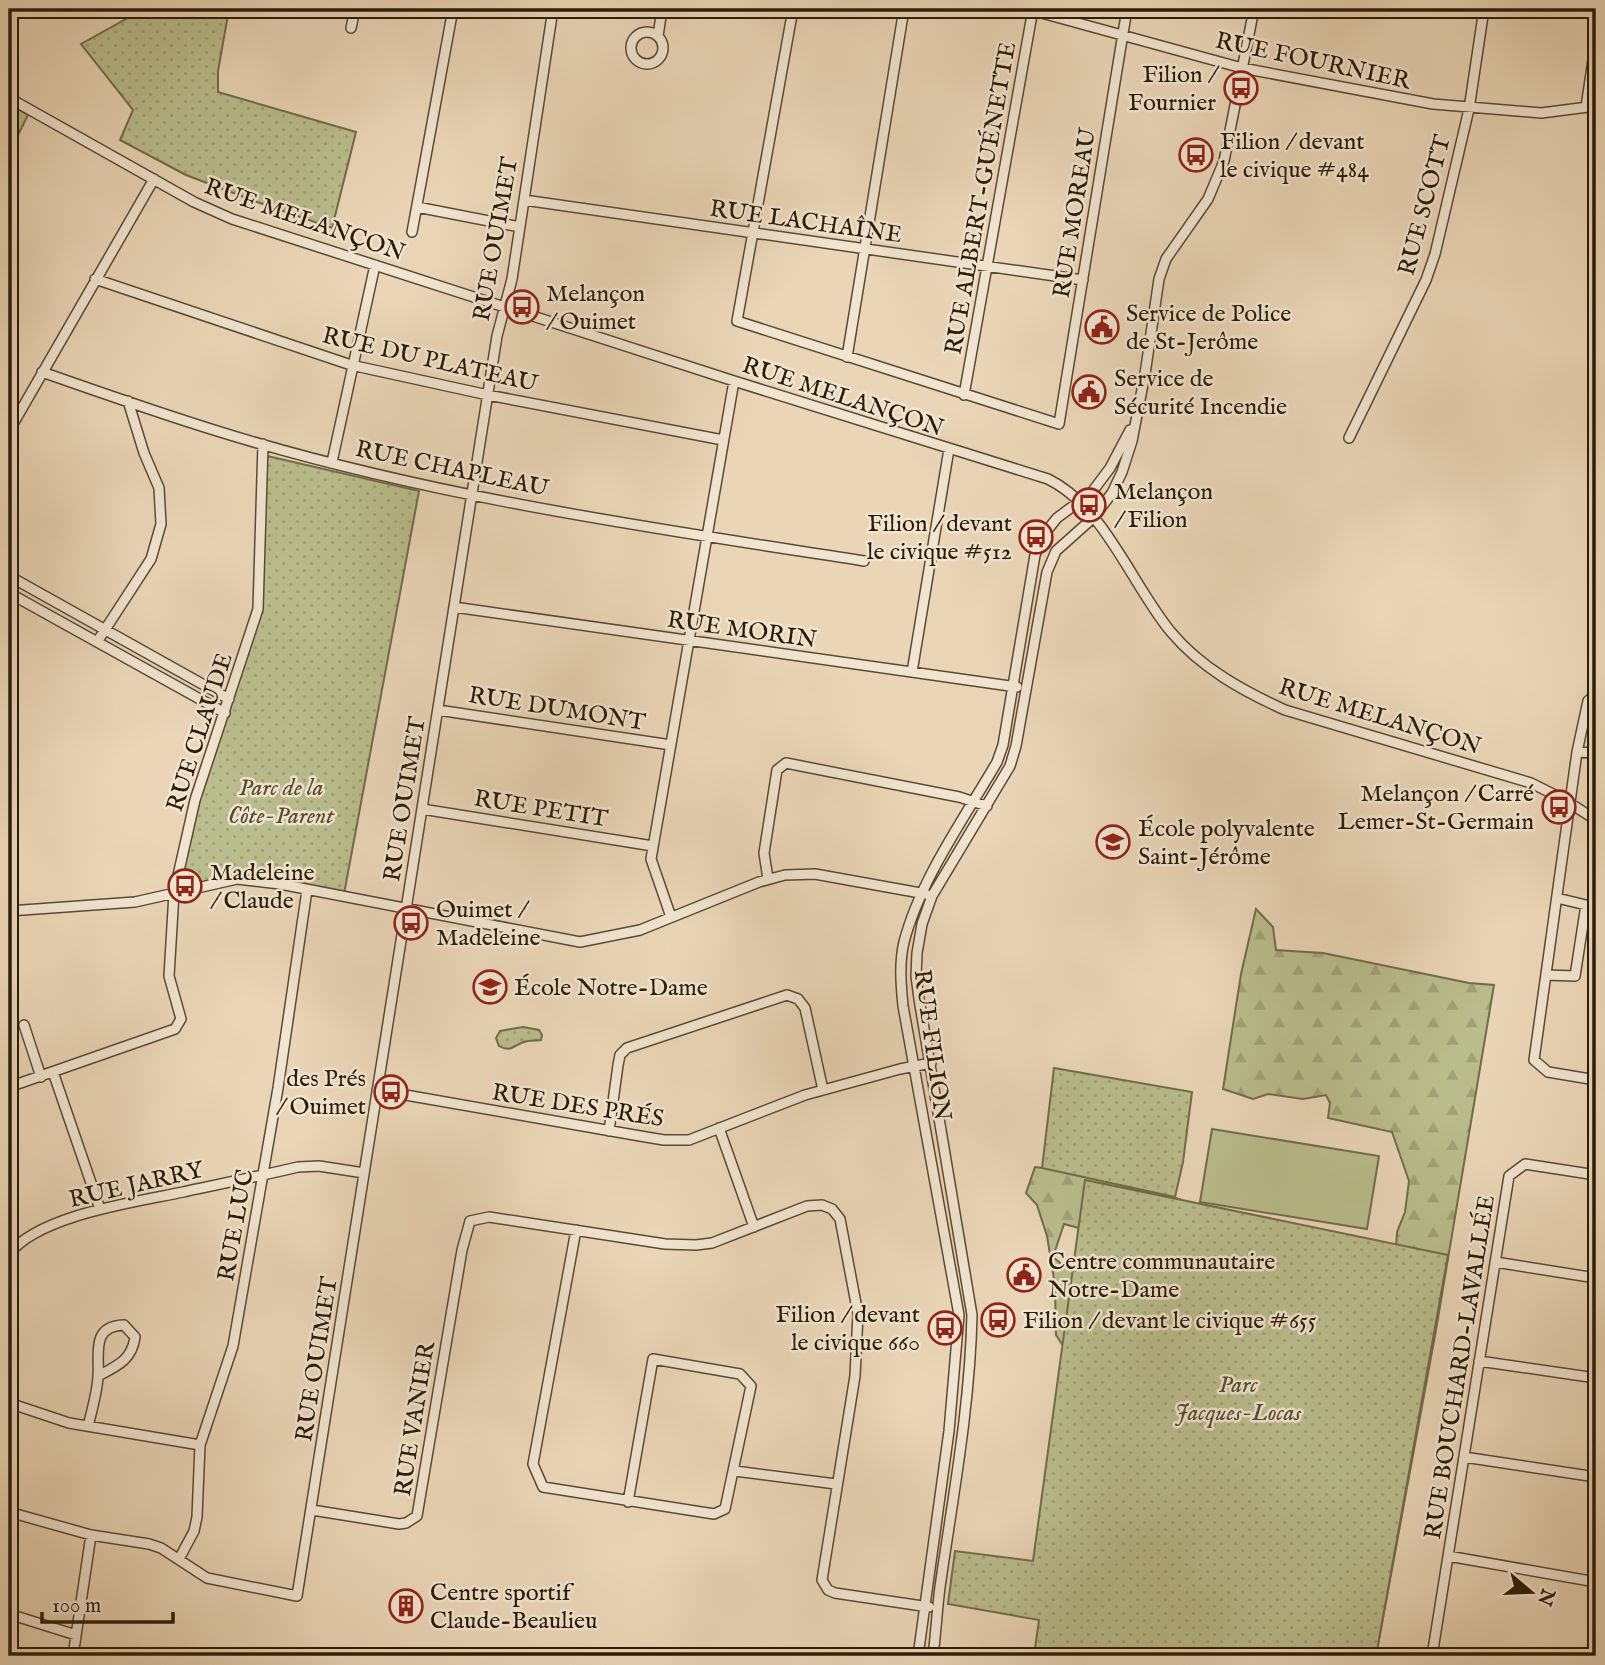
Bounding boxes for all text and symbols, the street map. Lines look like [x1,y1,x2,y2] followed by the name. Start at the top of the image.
[1212,26,1414,97] street label: RUE FOURNIER
[939,39,1024,357] street label: RUE ALBERT-GUÉNETTE
[1128,60,1220,119] place label: Filion / Fournier
[1222,69,1260,107] bus stop icon: Filion / Fournier
[1047,125,1104,301] street label: RUE MOREAU
[1220,127,1369,186] place label: Filion / devant le civique #484
[1392,131,1459,279] street label: RUE SCOTT
[1177,136,1215,174] bus stop icon: Filion / devant le civique #484
[467,154,526,324] street label: RUE OUIMET
[200,172,409,269] street label: RUE MELANÇON
[707,194,904,251] street label: RUE LACHAÎNE
[546,279,645,338] place label: Melançon / Ouimet
[503,288,541,326] bus stop icon: Melançon / Ouimet
[1126,299,1291,358] place label: Service de Police de St-Jerôme
[1083,308,1121,346] public building icon: Service de Police de St-Jerôme
[319,321,541,400] street label: RUE DU PLATEAU
[738,350,947,445] street label: RUE MELANÇON
[1114,364,1287,423] place label: Service de Sécurité Incendie
[1070,373,1108,411] public building icon: Service de Sécurité Incendie
[352,434,552,505] street label: RUE CHAPLEAU
[1114,477,1213,536] place label: Melançon / Filion
[1070,486,1108,524] bus stop icon: Melançon / Filion
[867,509,1012,568] place label: Filion / devant le civique #512
[1017,518,1055,556] bus stop icon: Filion / devant le civique #512
[665,605,819,656] street label: RUE MORIN
[160,649,241,816] street label: RUE CLAUDE
[1275,672,1485,763] street label: RUE MELANÇON
[466,680,648,739] street label: RUE DUMONT
[377,714,434,884] street label: RUE OUIMET
[228,773,335,832] park label: Parc de la Côte-Parent
[1338,779,1534,838] place label: Melançon / Carré Lemer-St-Germain
[472,784,611,835] street label: RUE PETIT
[1540,788,1578,826] bus stop icon: Melançon / Carré Lemer-St-Germain
[1138,814,1315,873] place label: École polyvalente Saint-Jérôme
[1094,823,1132,861] school or university icon: École polyvalente Saint-Jérôme
[210,858,314,917] place label: Madeleine / Claude
[166,867,204,905] bus stop icon: Madeleine / Claude
[436,895,540,954] place label: Ouimet / Madeleine
[392,904,430,942] bus stop icon: Ouimet / Madeleine
[471,968,509,1006] school or university icon: École Notre-Dame
[906,968,958,1123] street label: RUE FILION
[514,973,708,1004] place label: École Notre-Dame
[276,1064,366,1123] place label: des Prés / Ouimet
[372,1073,410,1111] bus stop icon: des Prés / Ouimet
[490,1078,666,1135] street label: RUE DES PRÉS
[66,1155,208,1216] street label: RUE JARRY
[211,1167,262,1284] street label: RUE LUC
[1418,1193,1503,1542] street label: RUE BOUCHARD-LAVALLÉE
[1048,1247,1275,1306] place label: Centre communautaire Notre-Dame
[1005,1256,1043,1294] public building icon: Centre communautaire Notre-Dame
[289,1274,346,1444] street label: RUE OUIMET
[775,1300,920,1359] place label: Filion / devant le civique 660
[979,1301,1017,1339] bus stop icon: Filion / devant le civique #655
[1023,1306,1317,1337] place label: Filion / devant le civique #655
[926,1309,964,1347] bus stop icon: Filion / devant le civique 660
[388,1339,443,1499] street label: RUE VANIER
[1175,1370,1302,1429] park label: Parc Jacques-Locas
[1496,1556,1566,1626] north arrow
[430,1578,598,1637] place label: Centre sportif Claude-Beaulieu
[42,1581,173,1625] scale bar
[1531,1584,1560,1609] text: N
[387,1587,425,1625] building icon: Centre sportif Claude-Beaulieu
[52,1593,101,1620] text: 100 m

